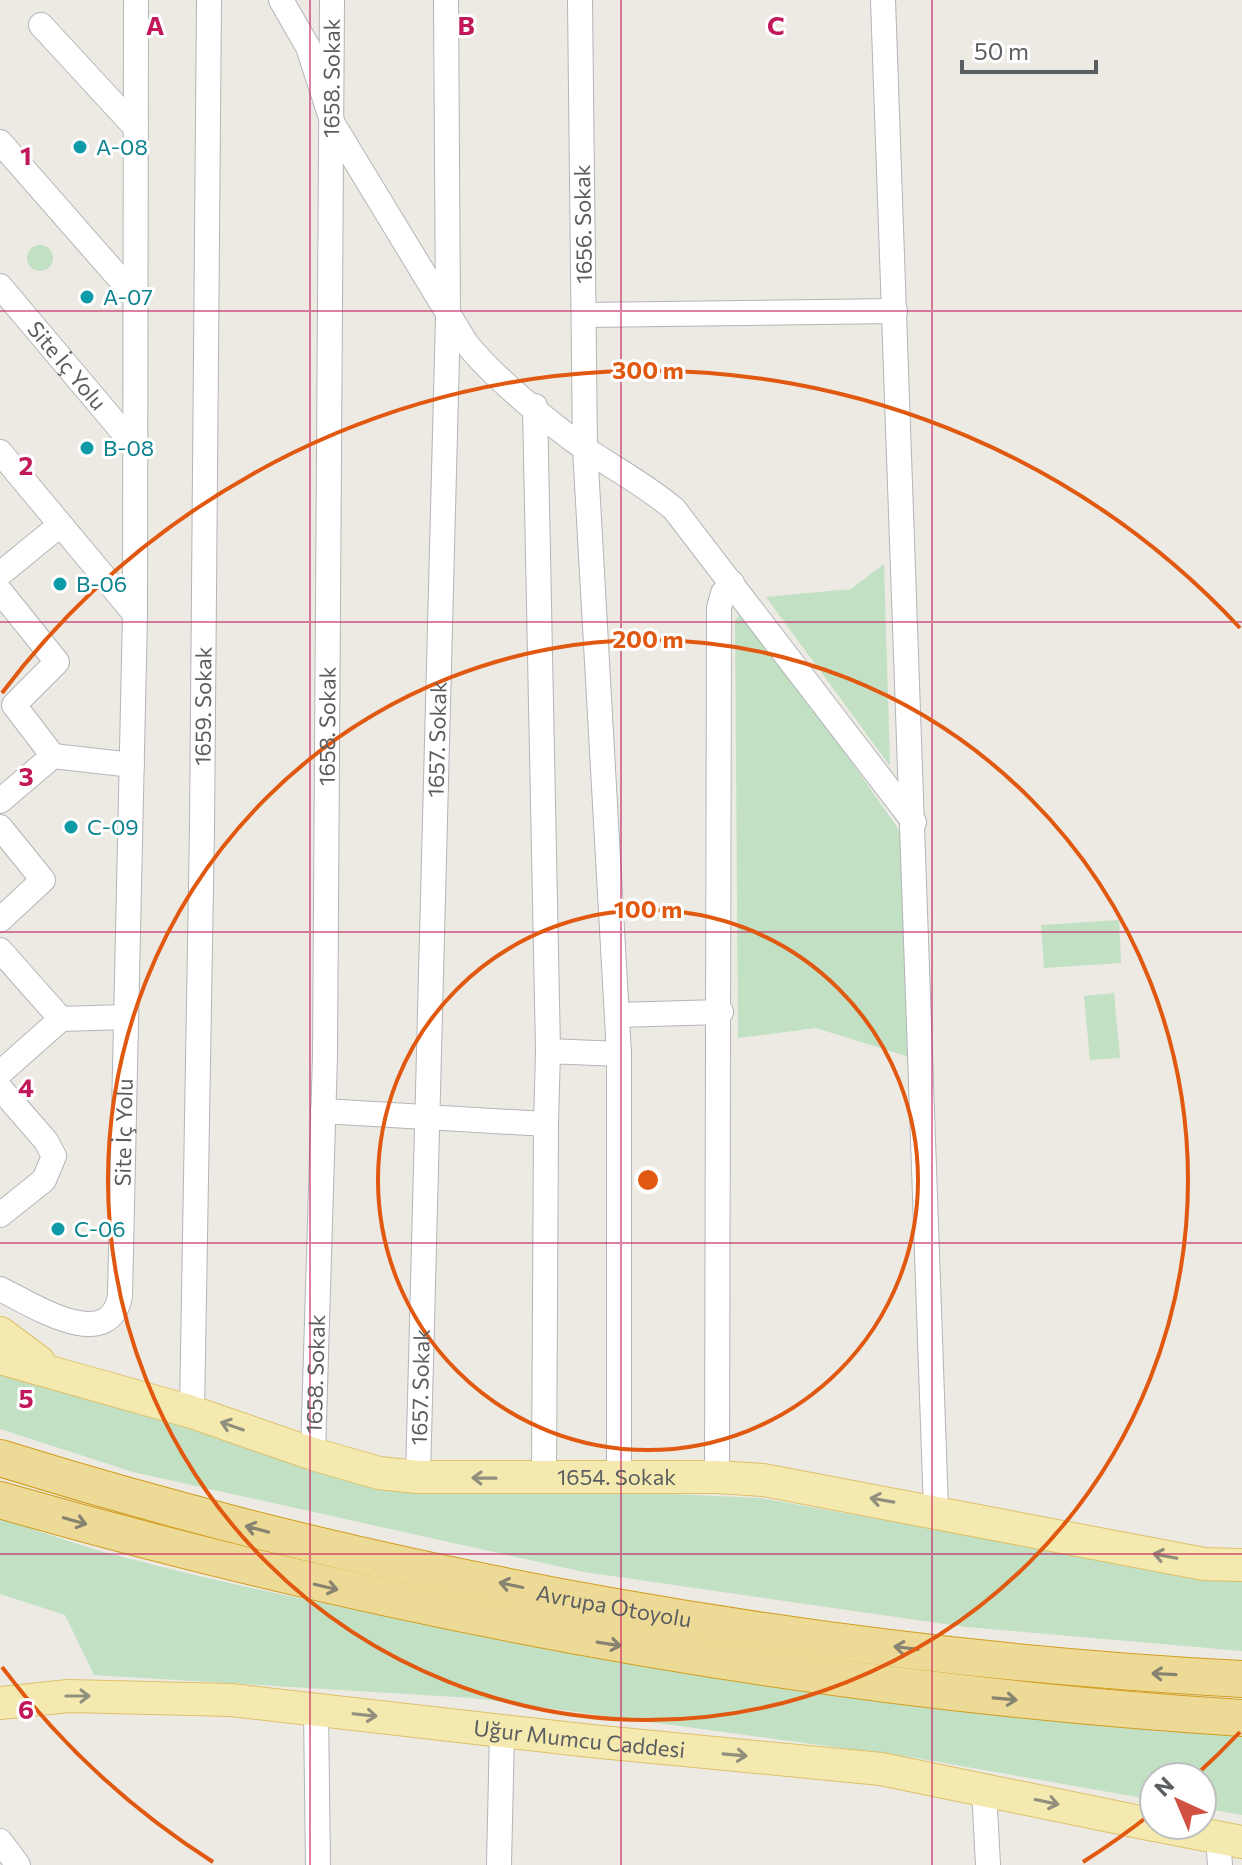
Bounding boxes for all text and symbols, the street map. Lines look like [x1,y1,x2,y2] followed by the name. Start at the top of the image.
[146,9,165,40] text: A
[457,9,475,40] text: B
[767,9,785,40] text: C
[317,18,345,138] street label: 1658. Sokak
[962,24,1096,74] scale bar
[974,36,1029,65] text: 50 m
[96,133,148,160] place label: A-08
[71,138,89,156] marker: A-08
[20,139,32,170] text: 1
[568,164,597,284] street label: 1656. Sokak
[103,283,153,310] place label: A-07
[78,288,96,306] marker: A-07
[22,315,112,415] street label: Site İç Yolu
[612,355,684,384] text: 300 m
[103,434,154,461] place label: B-08
[78,439,96,457] marker: B-08
[19,449,33,480] text: 2
[76,570,127,597] place label: B-06
[51,575,69,593] marker: B-06
[613,624,683,653] text: 200 m
[189,646,217,766] street label: 1659. Sokak
[313,666,341,786] street label: 1658. Sokak
[422,681,452,798] street label: 1657. Sokak
[18,760,34,791] text: 3
[87,813,139,840] place label: C-09
[62,818,80,836] marker: C-09
[614,894,682,923] text: 100 m
[18,1071,34,1102] text: 4
[108,1078,138,1187] street label: Site İç Yolu
[634,1166,662,1194] centre of rings
[74,1215,126,1242] place label: C-06
[49,1220,67,1238] marker: C-06
[300,1314,330,1434] street label: 1658. Sokak
[405,1328,435,1446] street label: 1657. Sokak
[18,1382,34,1413] text: 5
[220,1417,245,1432] one-way arrow
[557,1463,676,1490] street label: 1654. Sokak
[471,1470,498,1486] one-way arrow
[870,1492,895,1507] one-way arrow
[61,1514,87,1529] one-way arrow
[244,1521,270,1536] one-way arrow
[1153,1548,1178,1563] one-way arrow
[498,1576,524,1591] one-way arrow
[534,1579,694,1633] street label: Avrupa Otoyolu
[313,1580,339,1595] one-way arrow
[595,1637,621,1652] one-way arrow
[893,1640,919,1655] one-way arrow
[1151,1667,1178,1682] one-way arrow
[64,1688,91,1704] one-way arrow
[991,1692,1018,1707] one-way arrow
[18,1693,34,1724] text: 6
[351,1708,378,1723] one-way arrow
[472,1714,686,1763] street label: Uğur Mumcu Caddesi
[721,1747,748,1762] one-way arrow
[1138,1761,1218,1841] north arrow
[1148,1771,1179,1802] text: N
[1033,1796,1059,1811] one-way arrow

